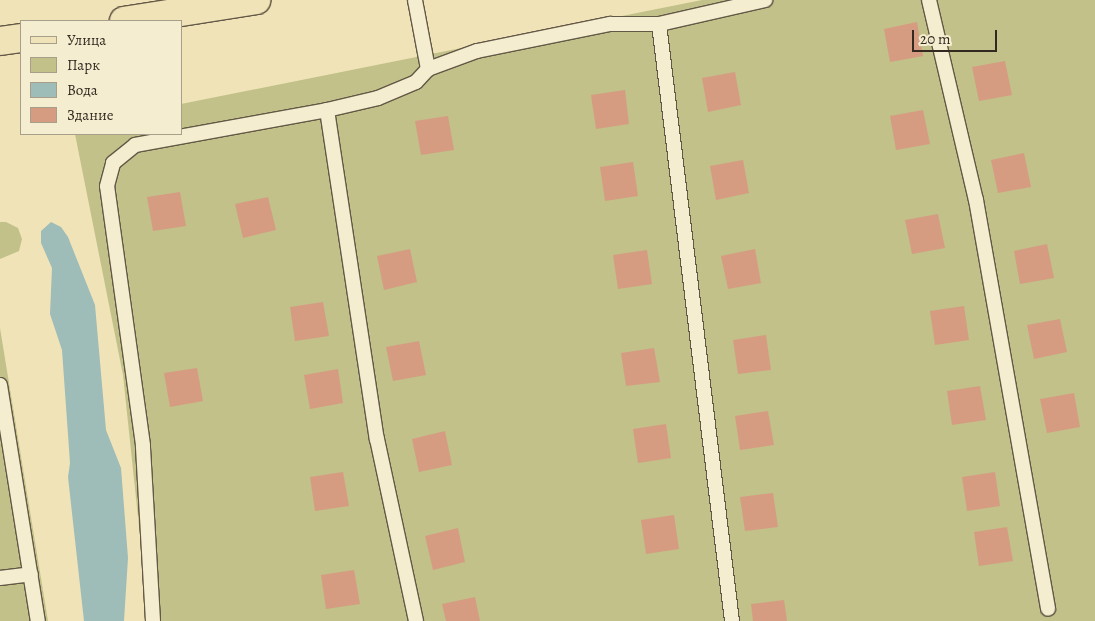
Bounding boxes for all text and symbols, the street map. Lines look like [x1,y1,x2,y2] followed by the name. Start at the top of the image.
[20,20,182,135] legend
[915,20,1000,52] scale bar
[920,29,951,49] text: 20 m
[67,30,106,50] text: Улица
[67,55,100,75] text: Парк
[67,80,98,100] text: Вода
[67,105,114,125] text: Здание

